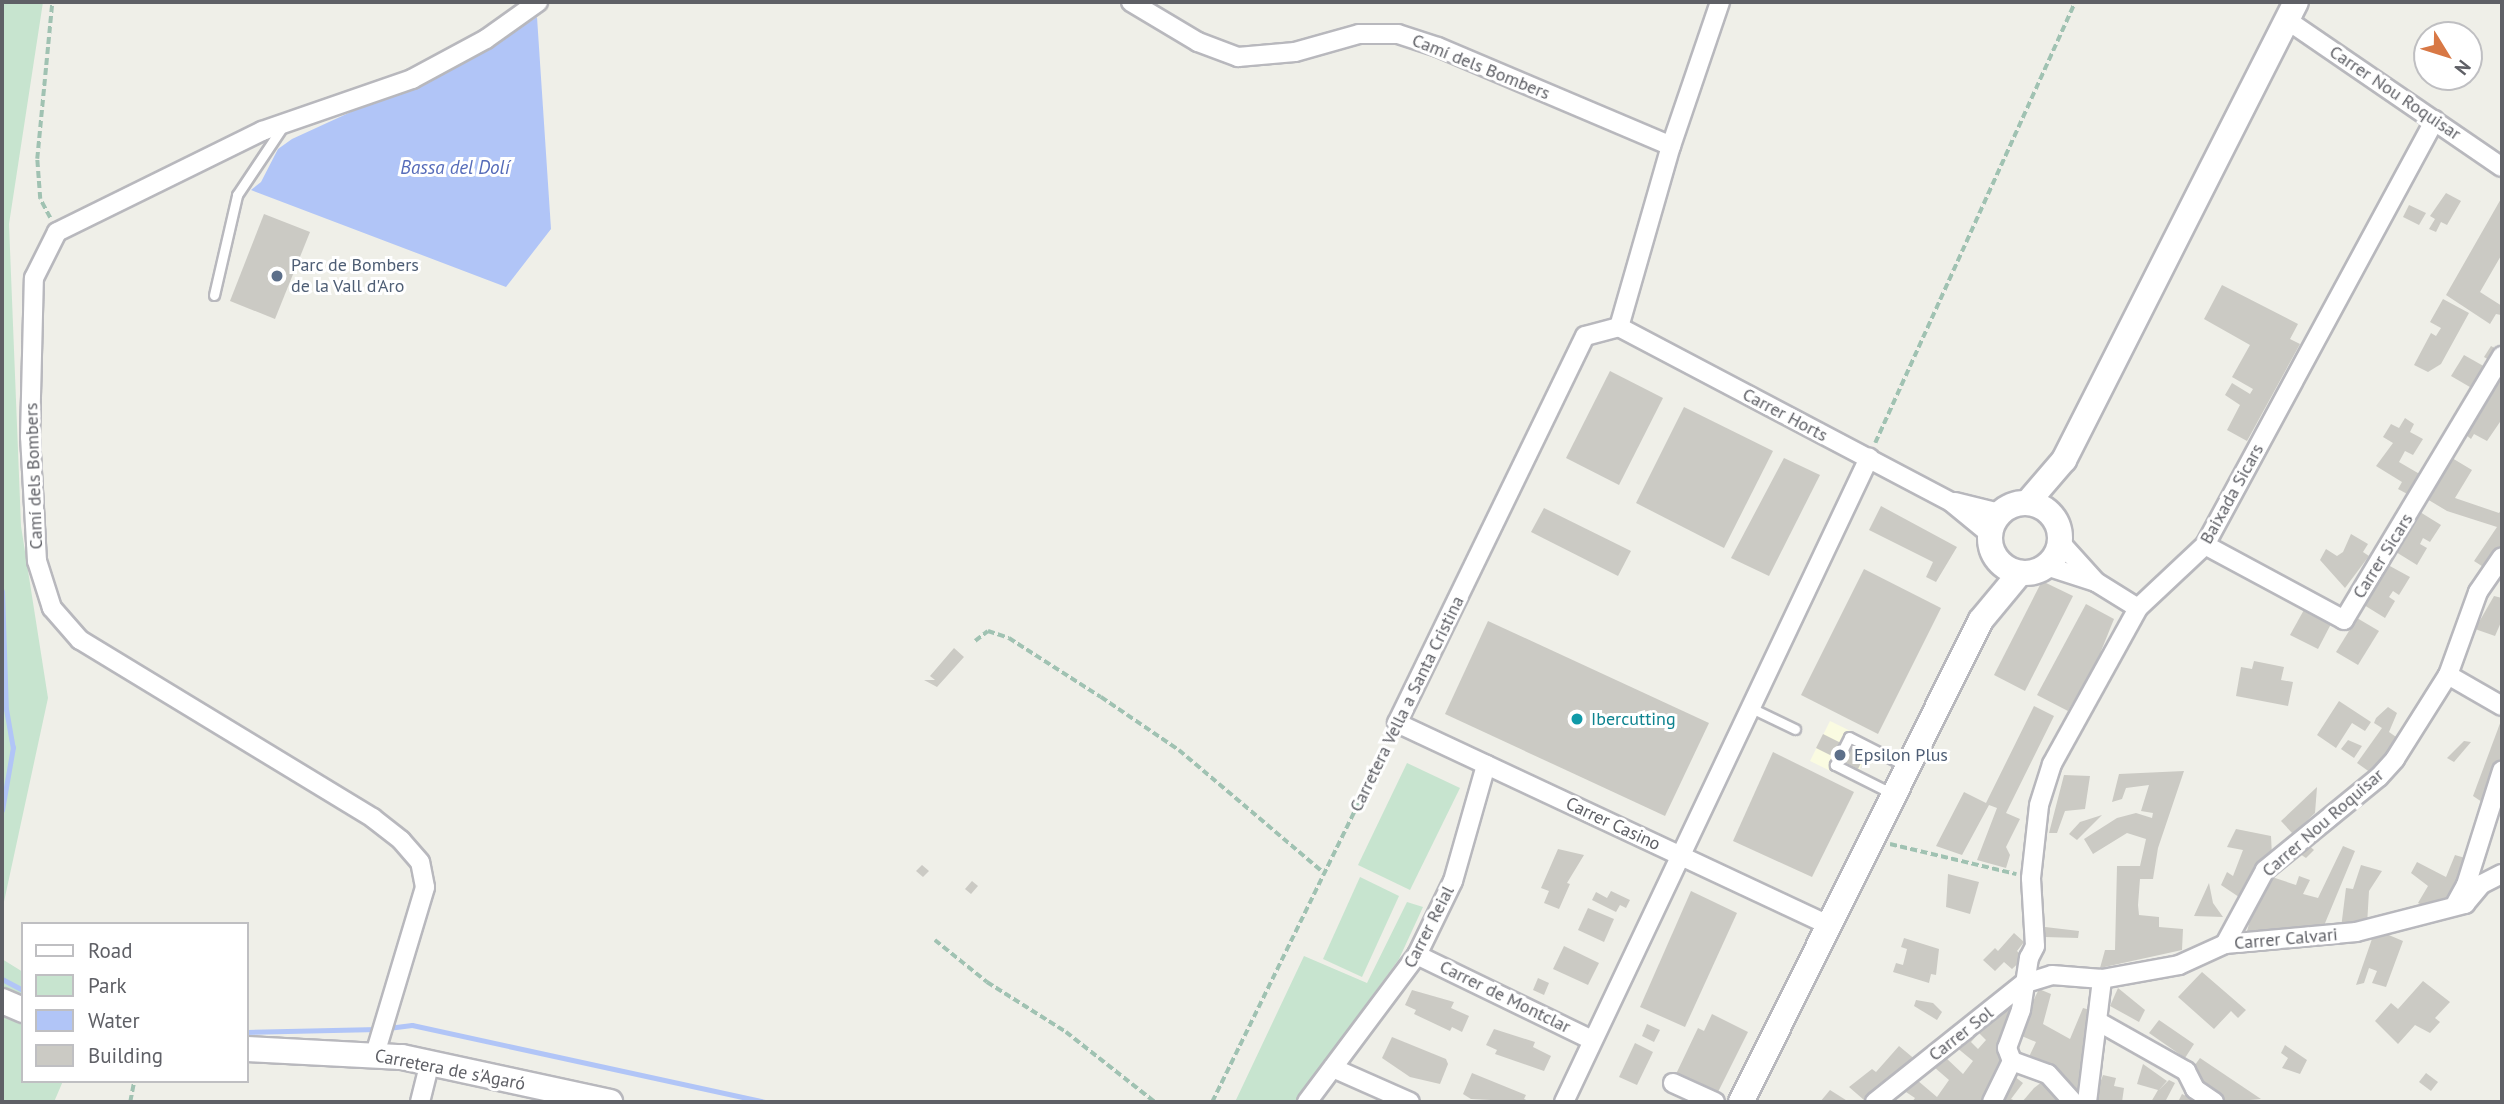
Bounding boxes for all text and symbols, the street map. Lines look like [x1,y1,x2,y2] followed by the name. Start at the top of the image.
[2413,21,2483,91] north arrow
[1409,29,1553,105] street label: Camí dels Bombers
[2325,41,2465,145] street label: Carrer Nou Roquisar
[400,157,510,179] water label: Bassa del Dolí
[291,255,419,298] place label: Parc de Bombers de la Vall d'Aro
[269,268,285,284] marker: Parc de Bombers de la Vall d'Aro
[1739,384,1831,446] street label: Carrer Horts
[21,402,47,550] street label: Camí dels Bombers
[2196,440,2268,548] street label: Baixada Sicars
[2348,509,2418,603] street label: Carrer Sicars
[1345,592,1469,816] street label: Carretera Vella a Santa Cristina
[1591,708,1676,730] place label: Ibercutting
[1569,711,1585,727] marker: Ibercutting
[1854,744,1948,766] place label: Epsilon Plus
[1832,747,1848,763] marker: Epsilon Plus
[2258,764,2388,882] street label: Carrer Nou Roquisar
[1562,793,1664,855] street label: Carrer Casino
[1399,882,1459,972] street label: Carrer Reial
[21,922,248,1083] legend
[2233,924,2339,954] street label: Carrer Calvari
[88,937,132,964] text: Road
[1436,956,1574,1038] street label: Carrer de Montclar
[88,972,127,999] text: Park
[1925,1002,1997,1066] street label: Carrer Sol
[88,1007,140,1034] text: Water
[88,1042,163,1069] text: Building
[373,1045,527,1095] street label: Carretera de s'Agaró

